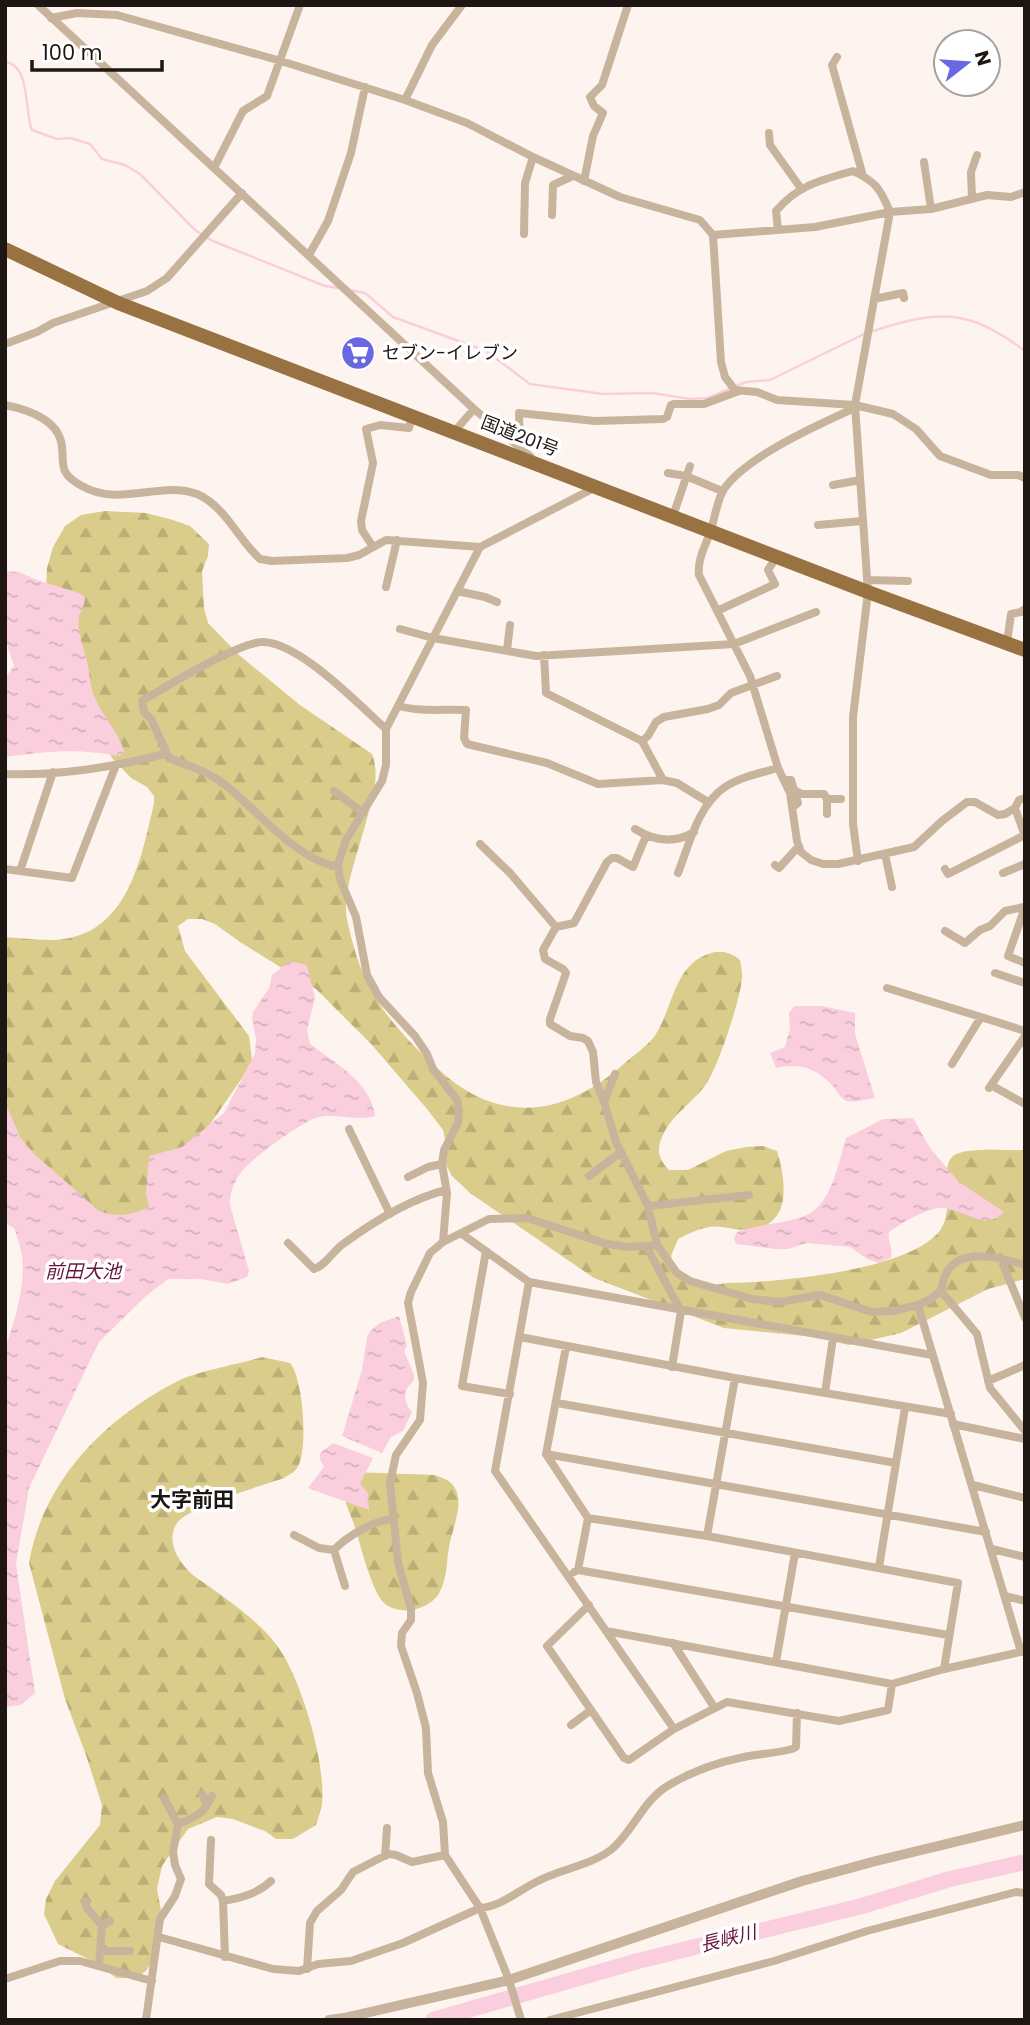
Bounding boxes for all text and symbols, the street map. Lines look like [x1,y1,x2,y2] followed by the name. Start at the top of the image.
[32,28,161,72] scale bar
[932,28,1002,98] north arrow
[42,38,102,67] text: 100 m
[968,47,998,69] text: N
[339,334,377,372] supermarket icon: セブン-イレブン
[382,340,518,365] place label: セブン-イレブン
[478,409,563,462] street label: 国道201号
[45,1258,123,1285] water label: 前田大池
[150,1485,234,1514] district label: 大字前田
[697,1918,761,1958] water label: 長峡川

